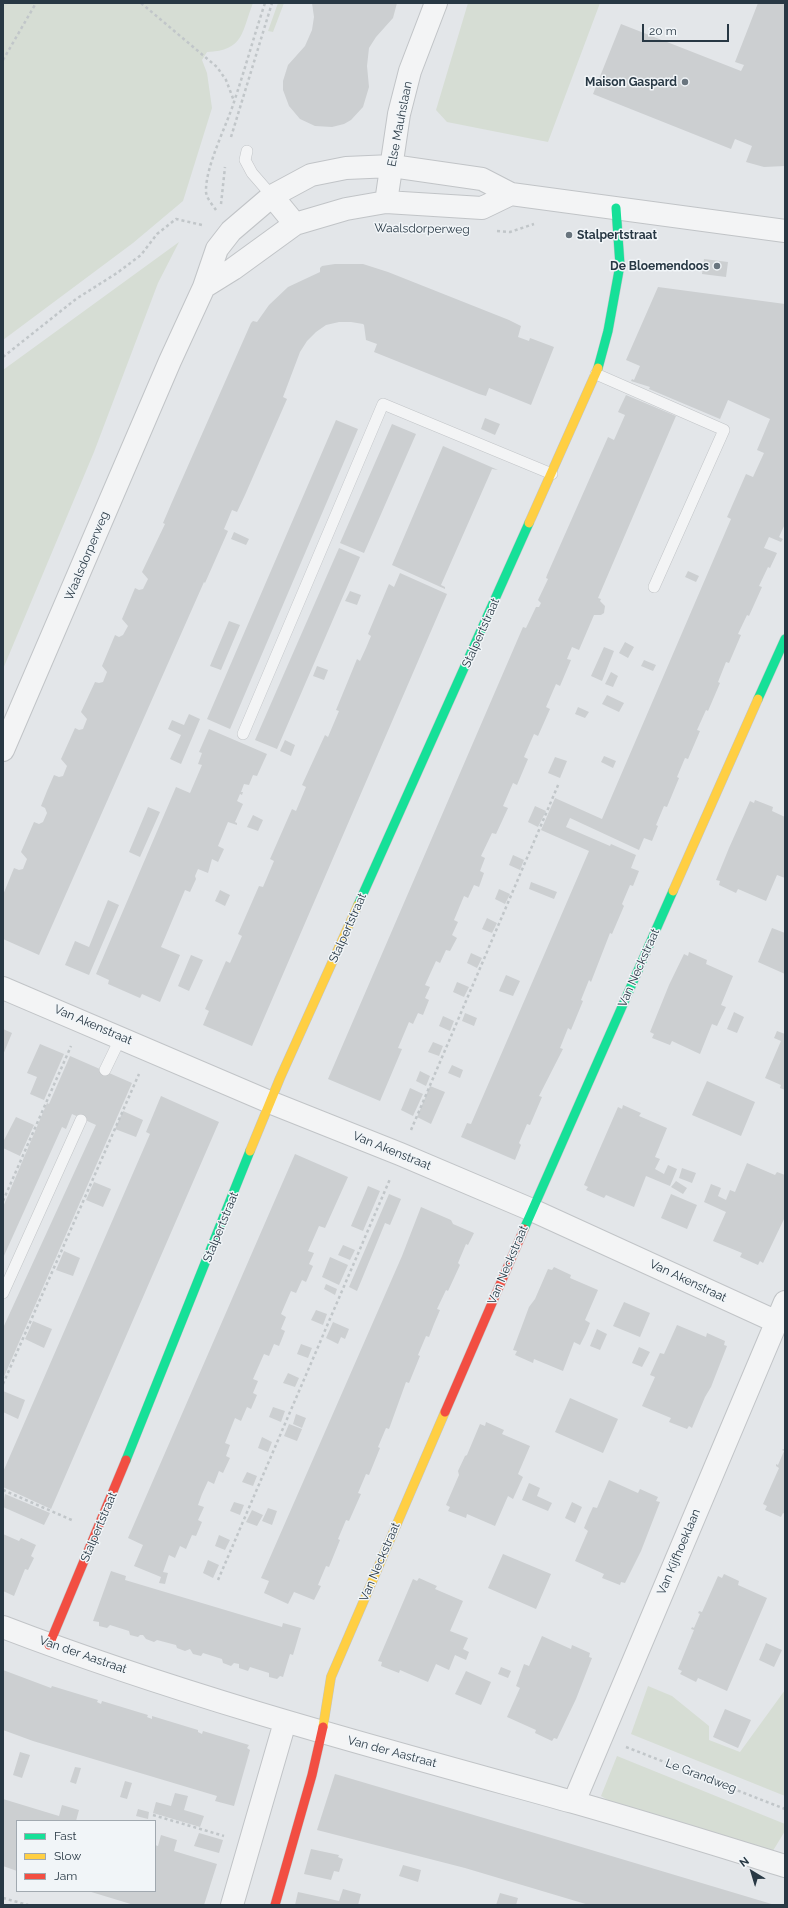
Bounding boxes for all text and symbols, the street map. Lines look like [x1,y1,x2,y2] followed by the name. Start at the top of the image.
[644,16,731,42] scale bar
[649,24,677,38] text: 20 m
[585,75,677,89] place label: Maison Gaspard
[680,77,690,87] marker: Maison Gaspard
[385,80,415,168] street label: Else Mauhslaan
[374,221,470,237] street label: Waalsdorperweg
[577,228,657,242] place label: Stalpertstraat
[564,230,574,240] marker: Stalpertstraat
[610,259,709,273] place label: De Bloemendoos
[712,261,722,271] marker: De Bloemendoos
[62,509,112,603] street label: Waalsdorperweg
[459,596,503,670] street label: Stalpertstraat
[326,891,370,965] street label: Stalpertstraat
[615,927,663,1009] street label: Van Neckstraat
[52,1002,134,1048] street label: Van Akenstraat
[351,1129,433,1173] street label: Van Akenstraat
[200,1190,242,1264] street label: Stalpertstraat
[485,1223,531,1307] street label: Van Neckstraat
[647,1257,729,1305] street label: Van Akenstraat
[78,1490,120,1564] street label: Stalpertstraat
[654,1507,704,1597] street label: Van Kijfhoeklaan
[357,1520,403,1604] street label: Van Neckstraat
[37,1633,129,1677] street label: Van der Aastraat
[346,1733,438,1771] street label: Van der Aastraat
[664,1756,738,1796] street label: Le Grandweg
[16,1820,156,1892] legend
[54,1829,77,1843] text: Fast
[54,1849,81,1863] text: Slow
[732,1852,772,1892] north arrow
[737,1854,752,1870] text: N
[54,1869,77,1883] text: Jam

